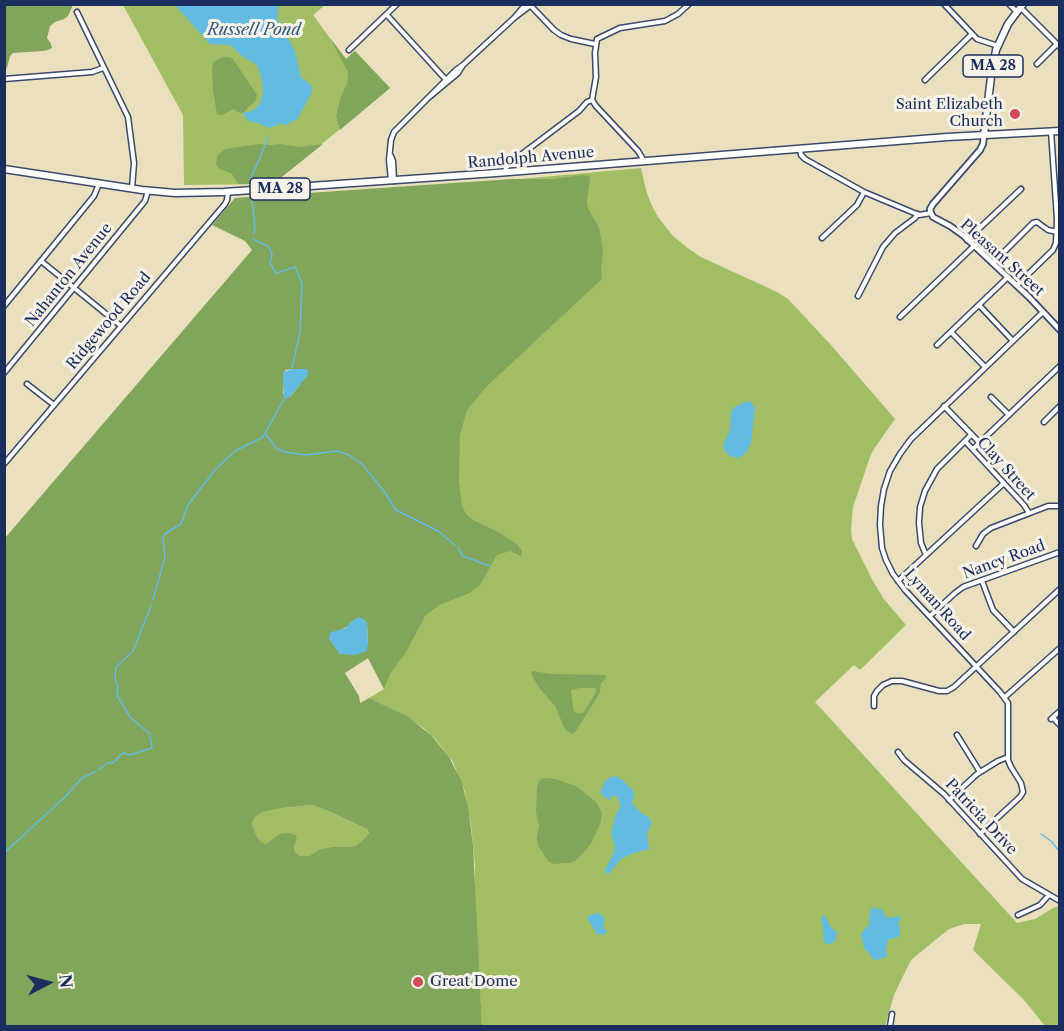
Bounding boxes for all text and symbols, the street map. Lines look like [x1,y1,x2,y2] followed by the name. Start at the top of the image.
[207,20,301,40] water label: Russell Pond
[963,55,1023,77] road number: MA 28
[896,96,1003,131] place label: Saint Elizabeth Church
[1008,107,1022,121] marker: Saint Elizabeth Church
[467,143,595,173] street label: Randolph Avenue
[250,178,310,200] road number: MA 28
[956,216,1048,300] street label: Pleasant Street
[22,220,116,330] street label: Nahanton Avenue
[63,269,155,373] street label: Ridgewood Road
[973,434,1039,504] street label: Clay Street
[960,537,1048,583] street label: Nancy Road
[900,566,974,644] street label: Lyman Road
[941,775,1021,859] street label: Patricia Drive
[18,953,78,1013] north arrow
[55,973,77,989] text: N
[430,973,518,991] place label: Great Dome
[411,975,425,989] marker: Great Dome

